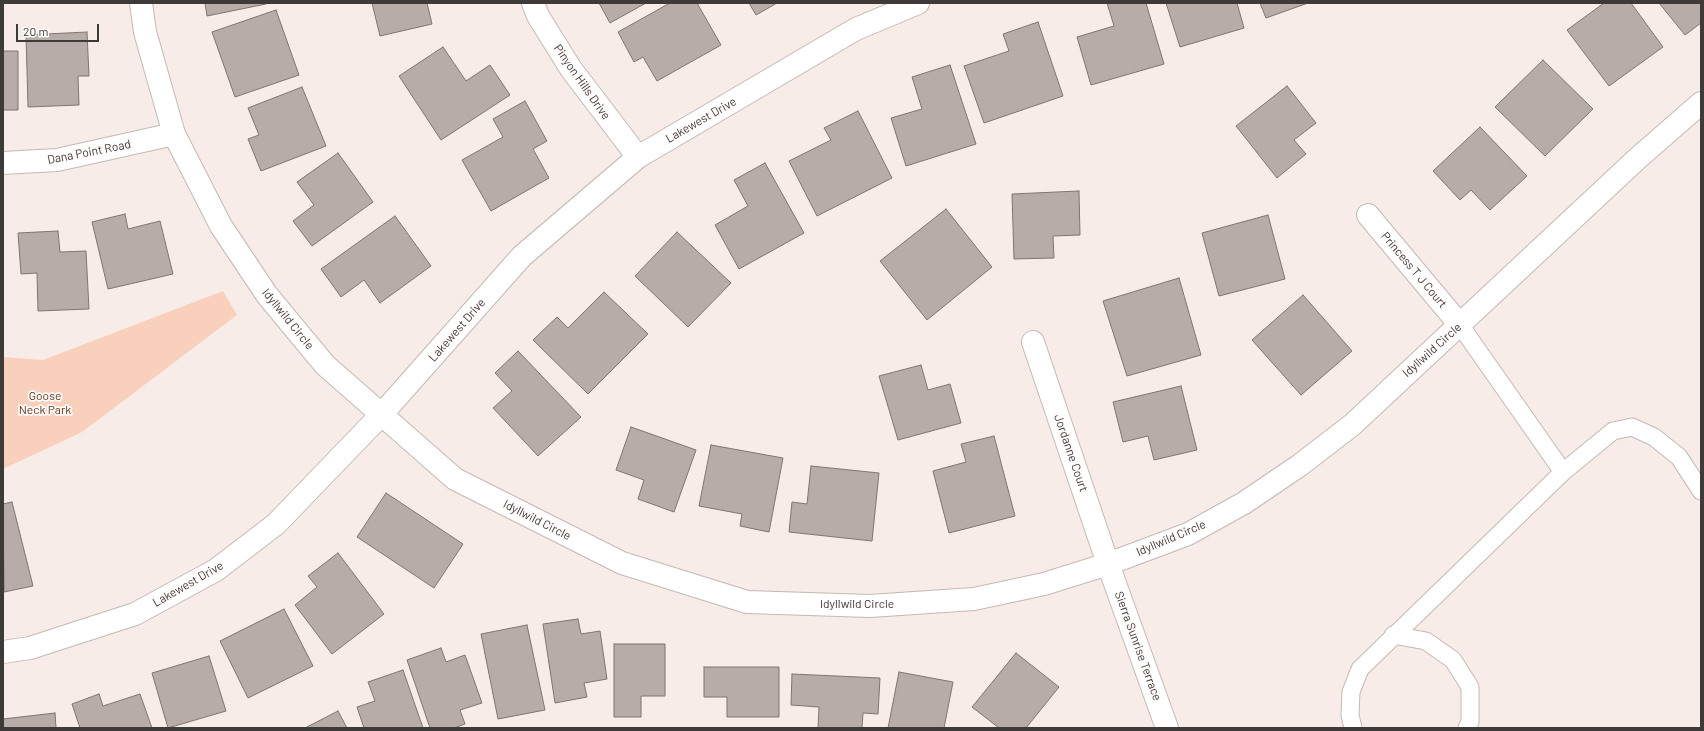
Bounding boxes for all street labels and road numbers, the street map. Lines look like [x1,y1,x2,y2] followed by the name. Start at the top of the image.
[551,42,613,122] street label: Pinyon Hills Drive
[663,94,739,146] street label: Lakewest Drive
[46,137,132,167] street label: Dana Point Road
[1378,229,1450,311] street label: Princess T J Court
[259,286,317,352] street label: Idyllwild Circle
[426,295,488,365] street label: Lakewest Drive
[1400,320,1464,380] street label: Idyllwild Circle
[1051,412,1091,494] street label: Jordanne Court
[501,497,573,543] street label: Idyllwild Circle
[1134,517,1208,559] street label: Idyllwild Circle
[150,558,226,610] street label: Lakewest Drive
[1111,589,1165,703] street label: Sierra Sunrise Terrace
[820,597,894,611] street label: Idyllwild Circle

